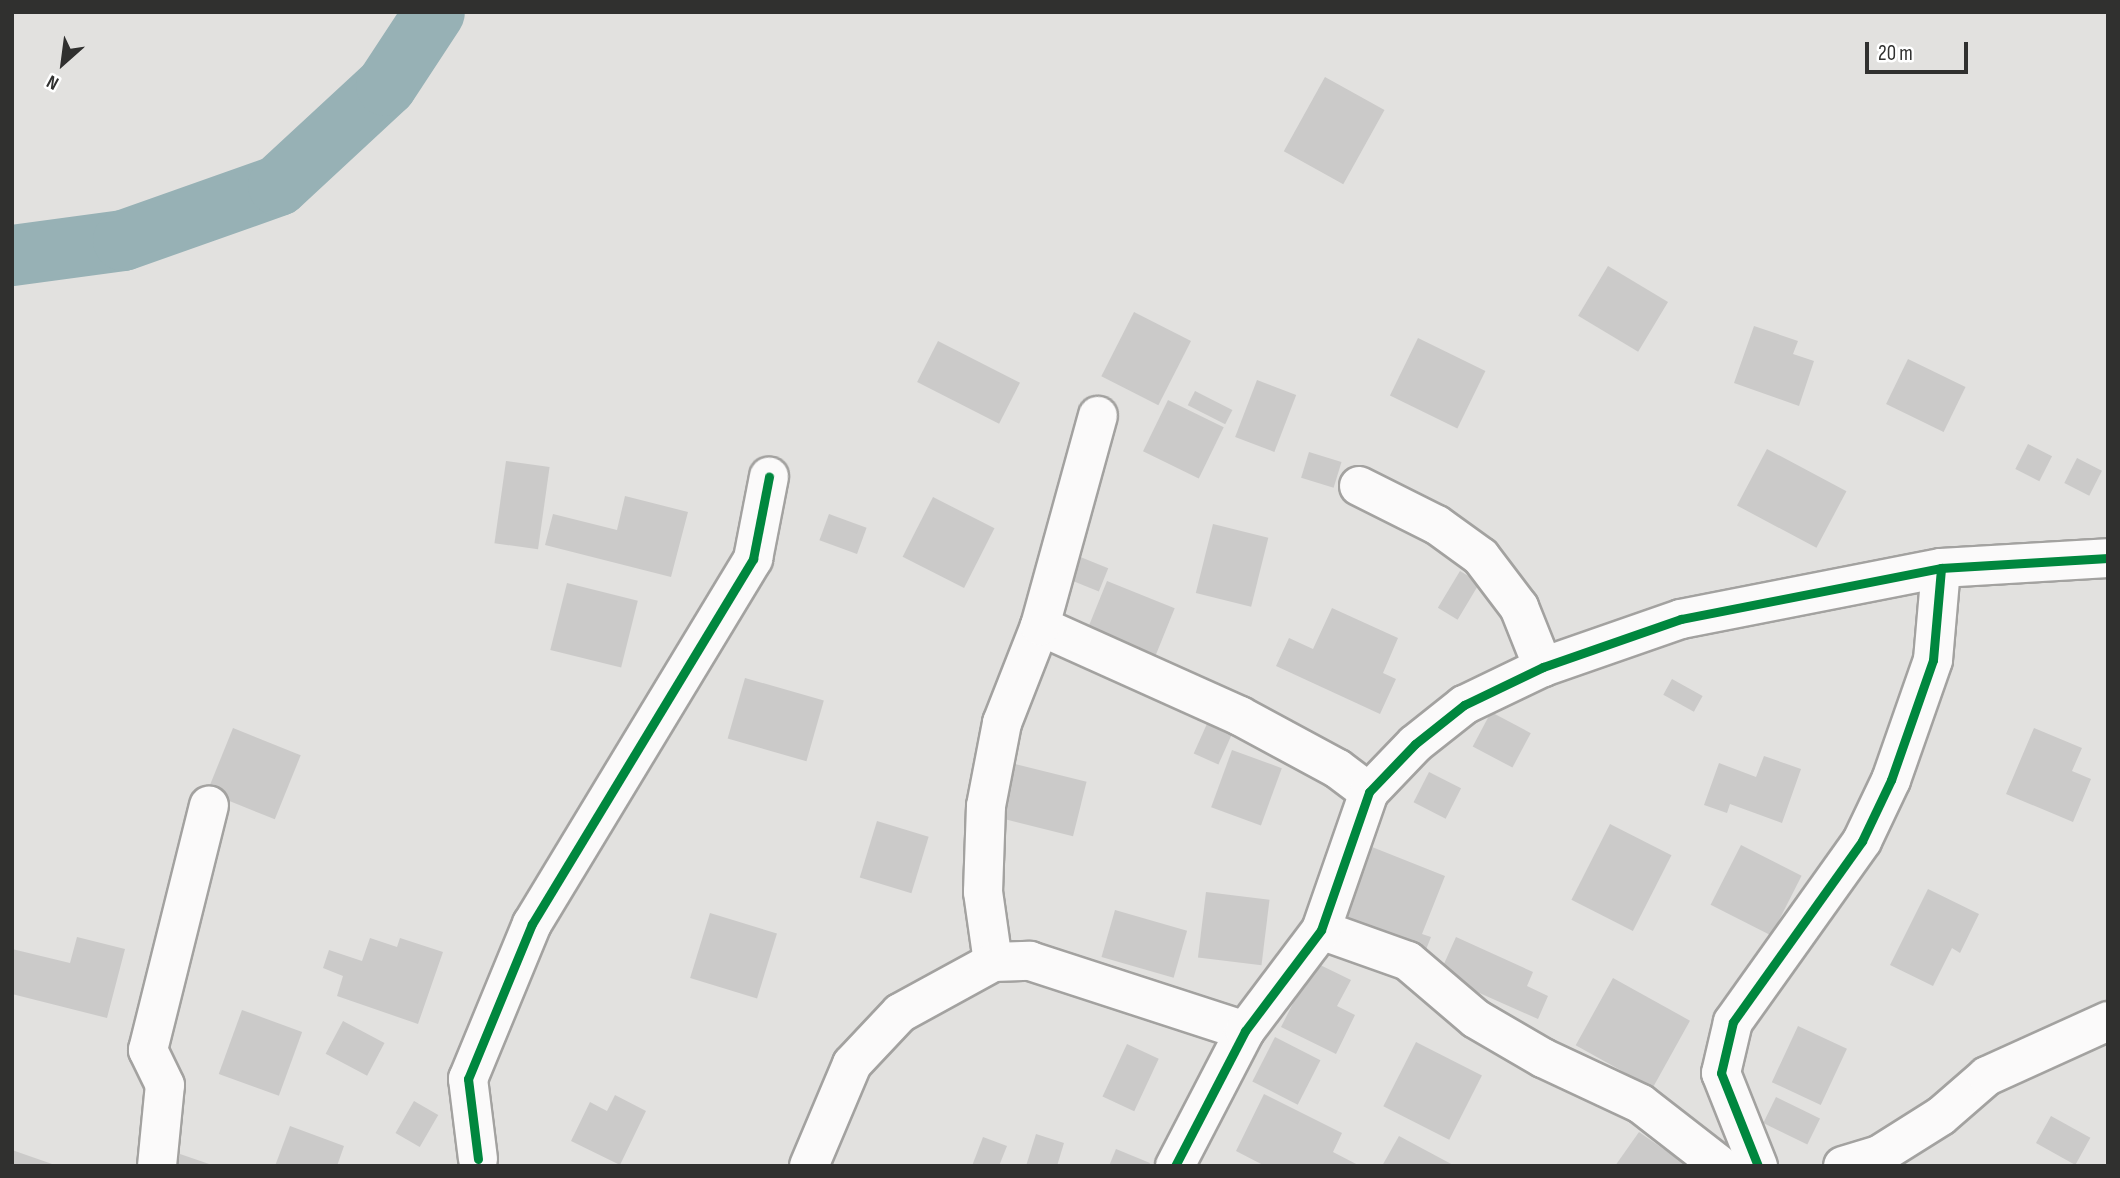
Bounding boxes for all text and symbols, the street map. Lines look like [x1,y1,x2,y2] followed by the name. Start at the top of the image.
[28,28,98,98] north arrow
[1868,28,1971,72] scale bar
[1878,41,1913,66] text: 20 m
[43,69,63,95] text: N

